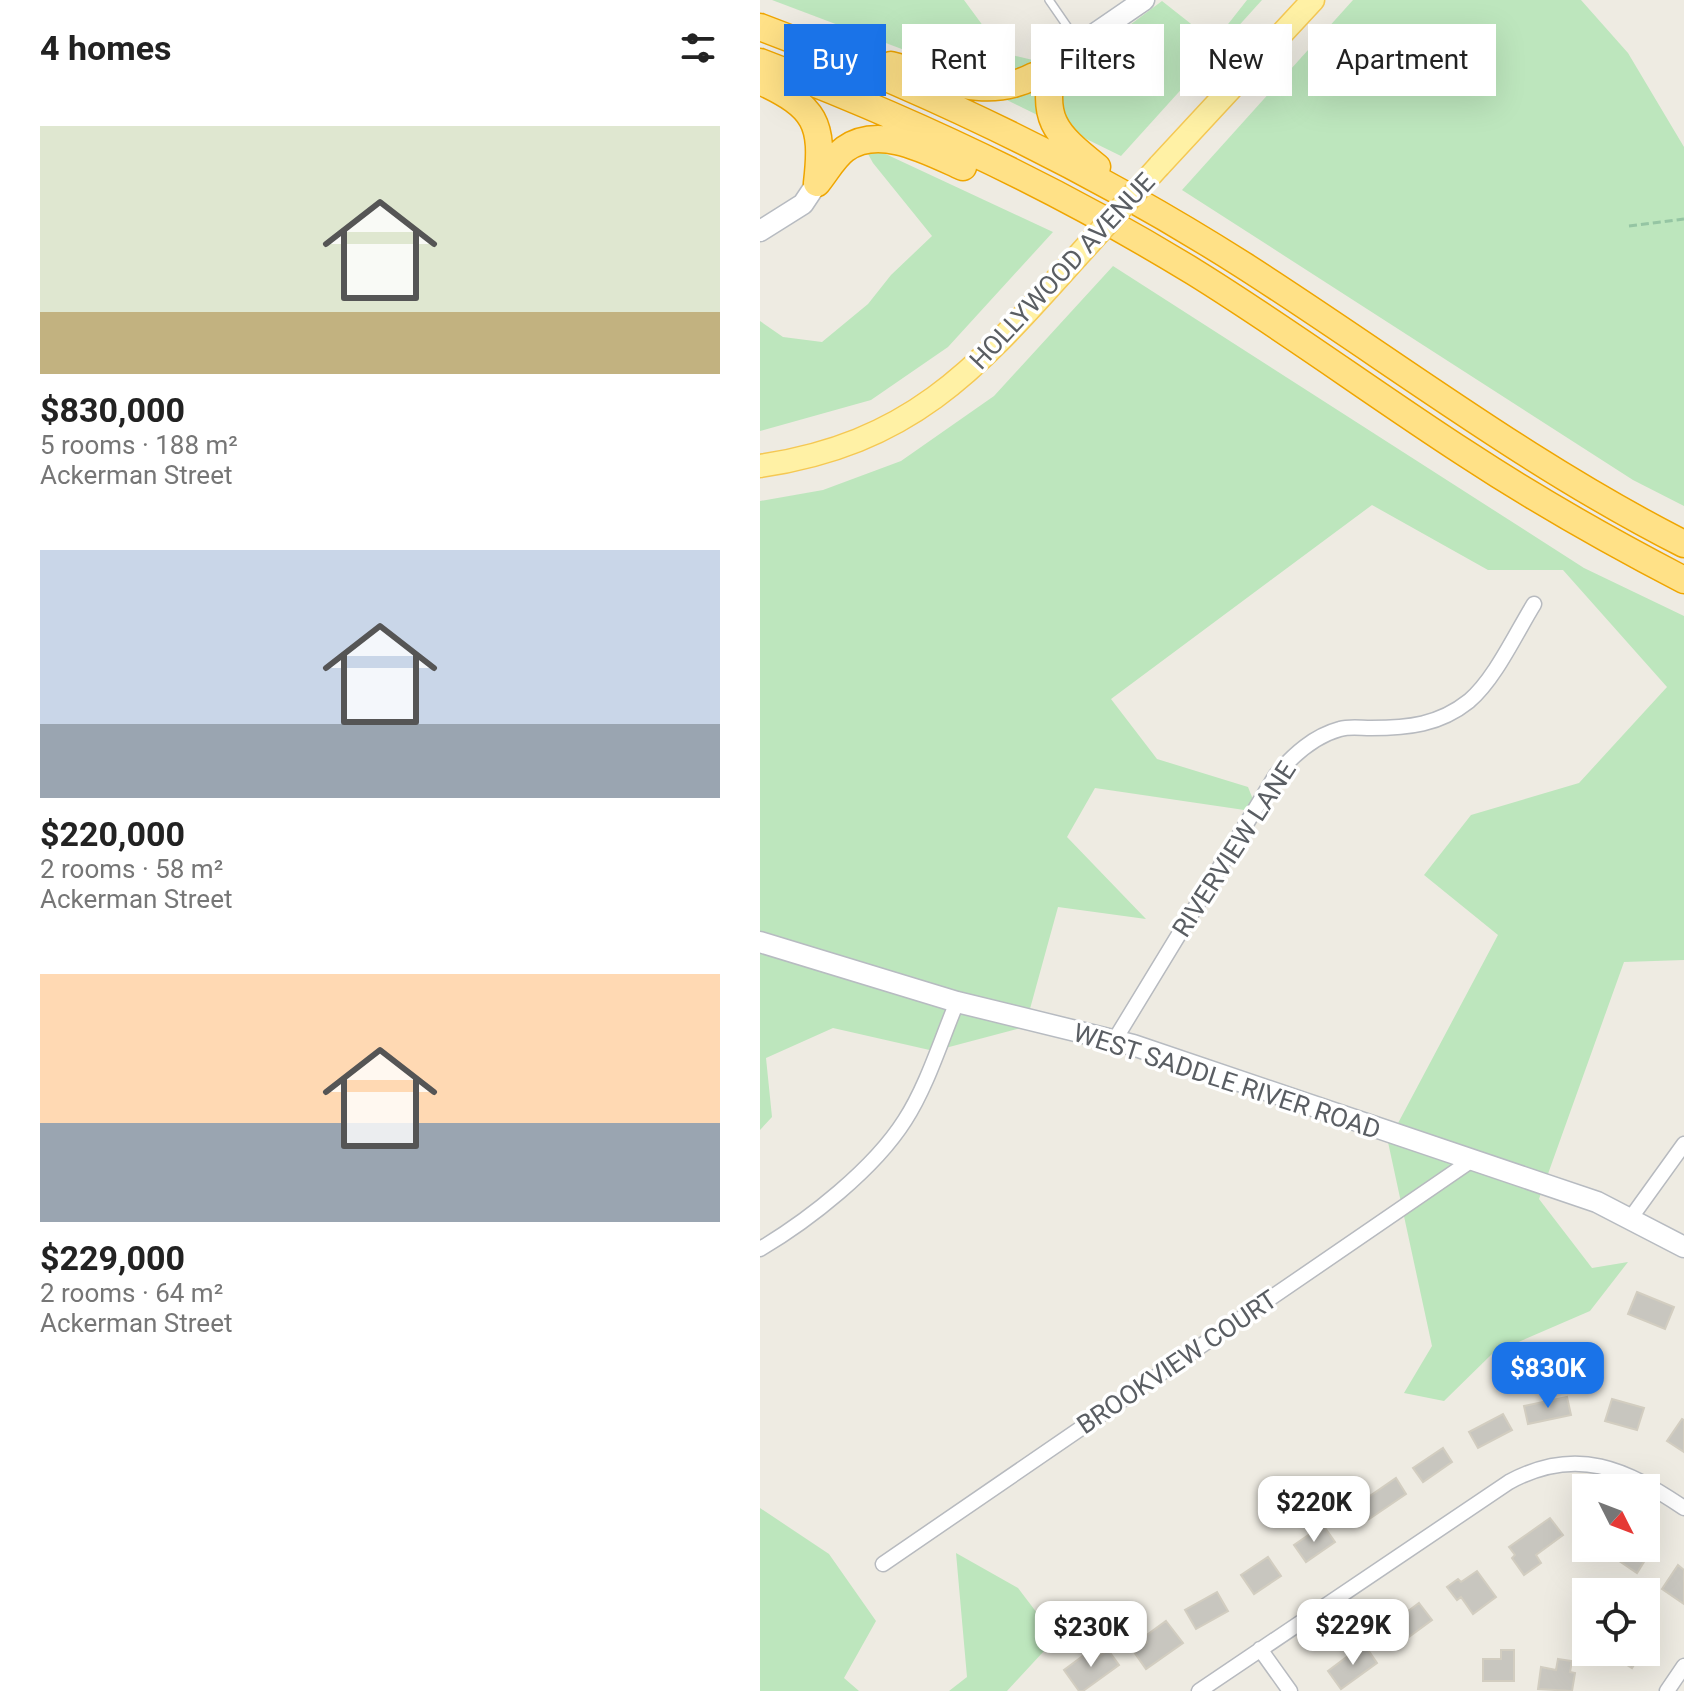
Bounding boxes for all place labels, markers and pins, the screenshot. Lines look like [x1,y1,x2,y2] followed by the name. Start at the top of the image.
[1492,1342,1604,1410] pin: $830K
[1258,1476,1370,1544] pin: $220K
[1297,1599,1409,1667] pin: $229K
[1035,1601,1147,1669] pin: $230K

